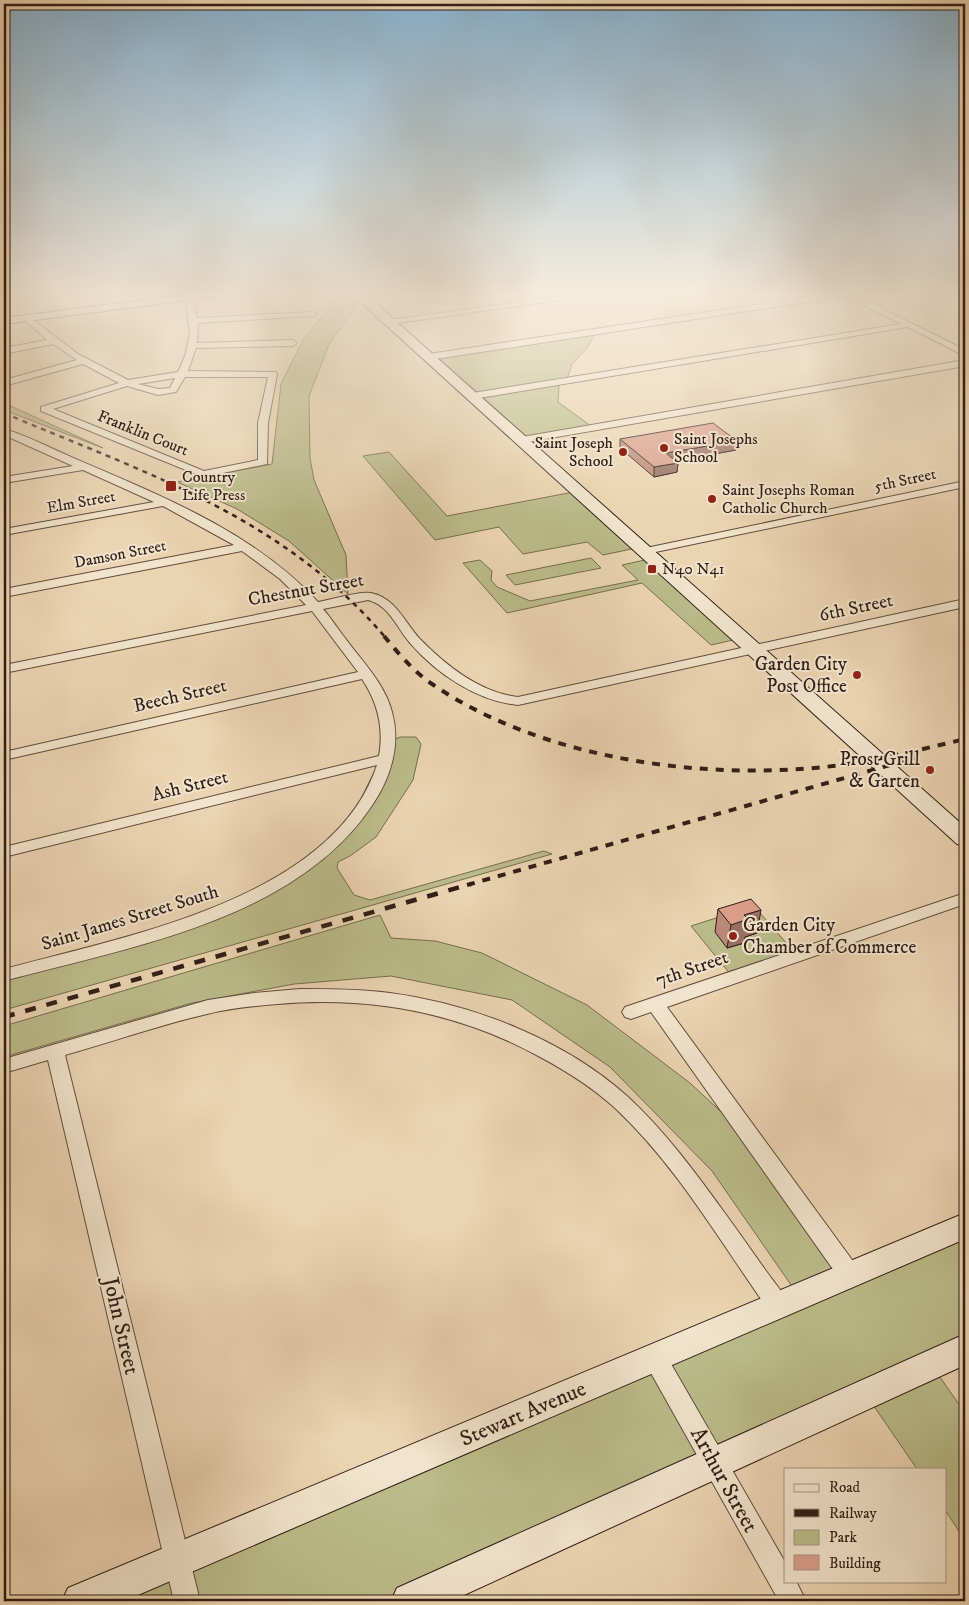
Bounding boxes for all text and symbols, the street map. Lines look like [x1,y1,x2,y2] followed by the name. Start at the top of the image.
[95,406,191,460] street label: Franklin Court
[674,429,758,467] place label: Saint Josephs School
[535,433,614,471] place label: Saint Joseph School
[658,442,670,454] marker: Saint Josephs School
[617,446,629,458] marker: Saint Joseph School
[872,464,938,496] street label: 5th Street
[182,467,245,505] place label: Country Life Press
[164,479,178,493] marker: Country Life Press
[722,480,855,518] place label: Saint Josephs Roman Catholic Church
[45,486,117,518] street label: Elm Street
[706,493,718,505] marker: Saint Josephs Roman Catholic Church
[72,535,168,573] street label: Damson Street
[662,559,725,579] place label: N40 N41
[646,563,658,575] marker: N40 N41
[246,569,366,611] street label: Chestnut Street
[817,589,895,627] street label: 6th Street
[755,653,848,698] place label: Garden City Post Office
[851,669,863,681] marker: Garden City Post Office
[131,674,229,718] street label: Beech Street
[839,748,920,793] place label: Prost Grill & Garten
[924,764,936,776] marker: Prost Grill & Garten
[150,765,230,807] street label: Ash Street
[39,880,221,956] street label: Saint James Street South
[743,914,917,959] place label: Garden City Chamber of Commerce
[727,930,739,942] marker: Garden City Chamber of Commerce
[653,946,731,992] street label: 7th Street
[96,1273,145,1377] street label: John Street
[456,1375,590,1453] street label: Stewart Avenue
[684,1423,764,1537] street label: Arthur Street
[784,1468,946,1582] legend
[829,1478,861,1497] text: Road
[829,1504,877,1523] text: Railway
[829,1528,858,1547] text: Park
[829,1554,881,1573] text: Building

